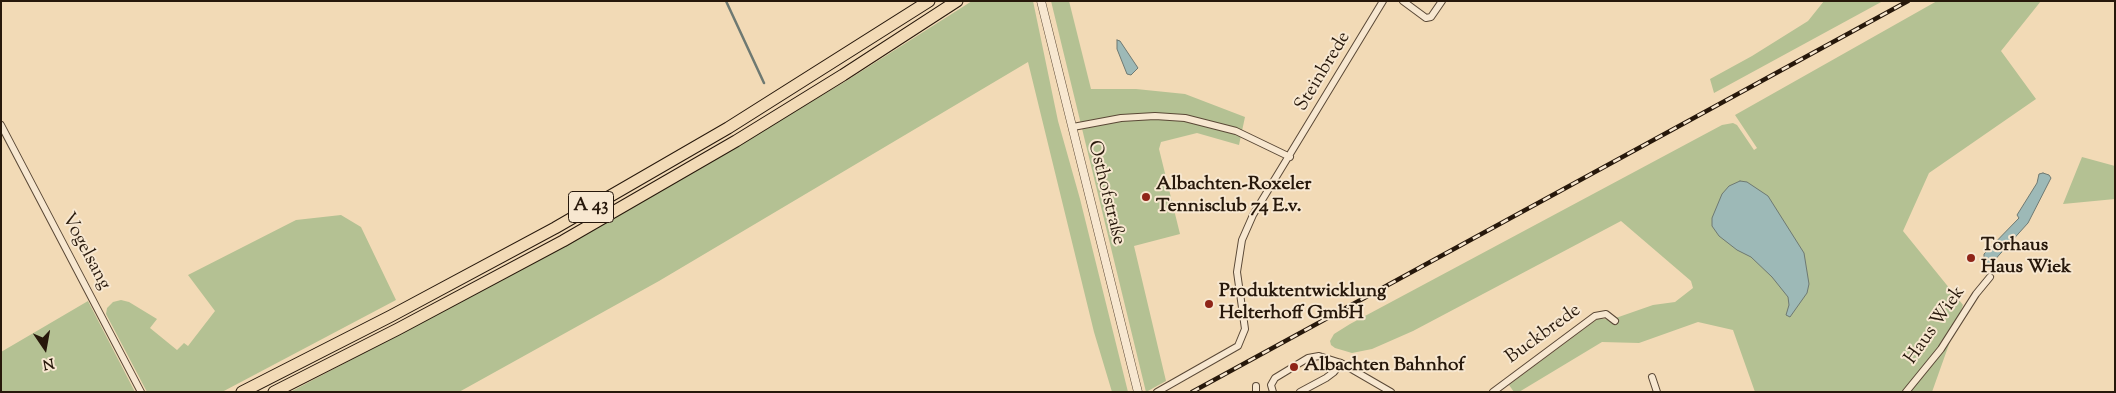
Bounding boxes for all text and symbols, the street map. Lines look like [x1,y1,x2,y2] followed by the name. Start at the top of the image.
[1291,28,1357,116] street label: Steinbrede
[1081,138,1129,248] street label: Osthofstraße
[1156,175,1311,219] place label: Albachten-Roxeler Tennisclub 74 E.v.
[1140,191,1152,203] marker: Albachten-Roxeler Tennisclub 74 E.v.
[568,192,614,222] road number: A 43
[55,210,115,294] street label: Vogelsang
[1981,236,2071,280] place label: Torhaus Haus Wiek
[1965,252,1977,264] marker: Torhaus Haus Wiek
[1219,282,1386,326] place label: Produktentwicklung Helterhoff GmbH
[1901,282,1971,370] street label: Haus Wiek
[1203,298,1215,310] marker: Produktentwicklung Helterhoff GmbH
[1502,300,1586,370] street label: Buckbrede
[20,323,70,373] north arrow
[41,352,56,374] text: N
[1304,356,1465,378] place label: Albachten Bahnhof
[1288,361,1300,373] marker: Albachten Bahnhof

